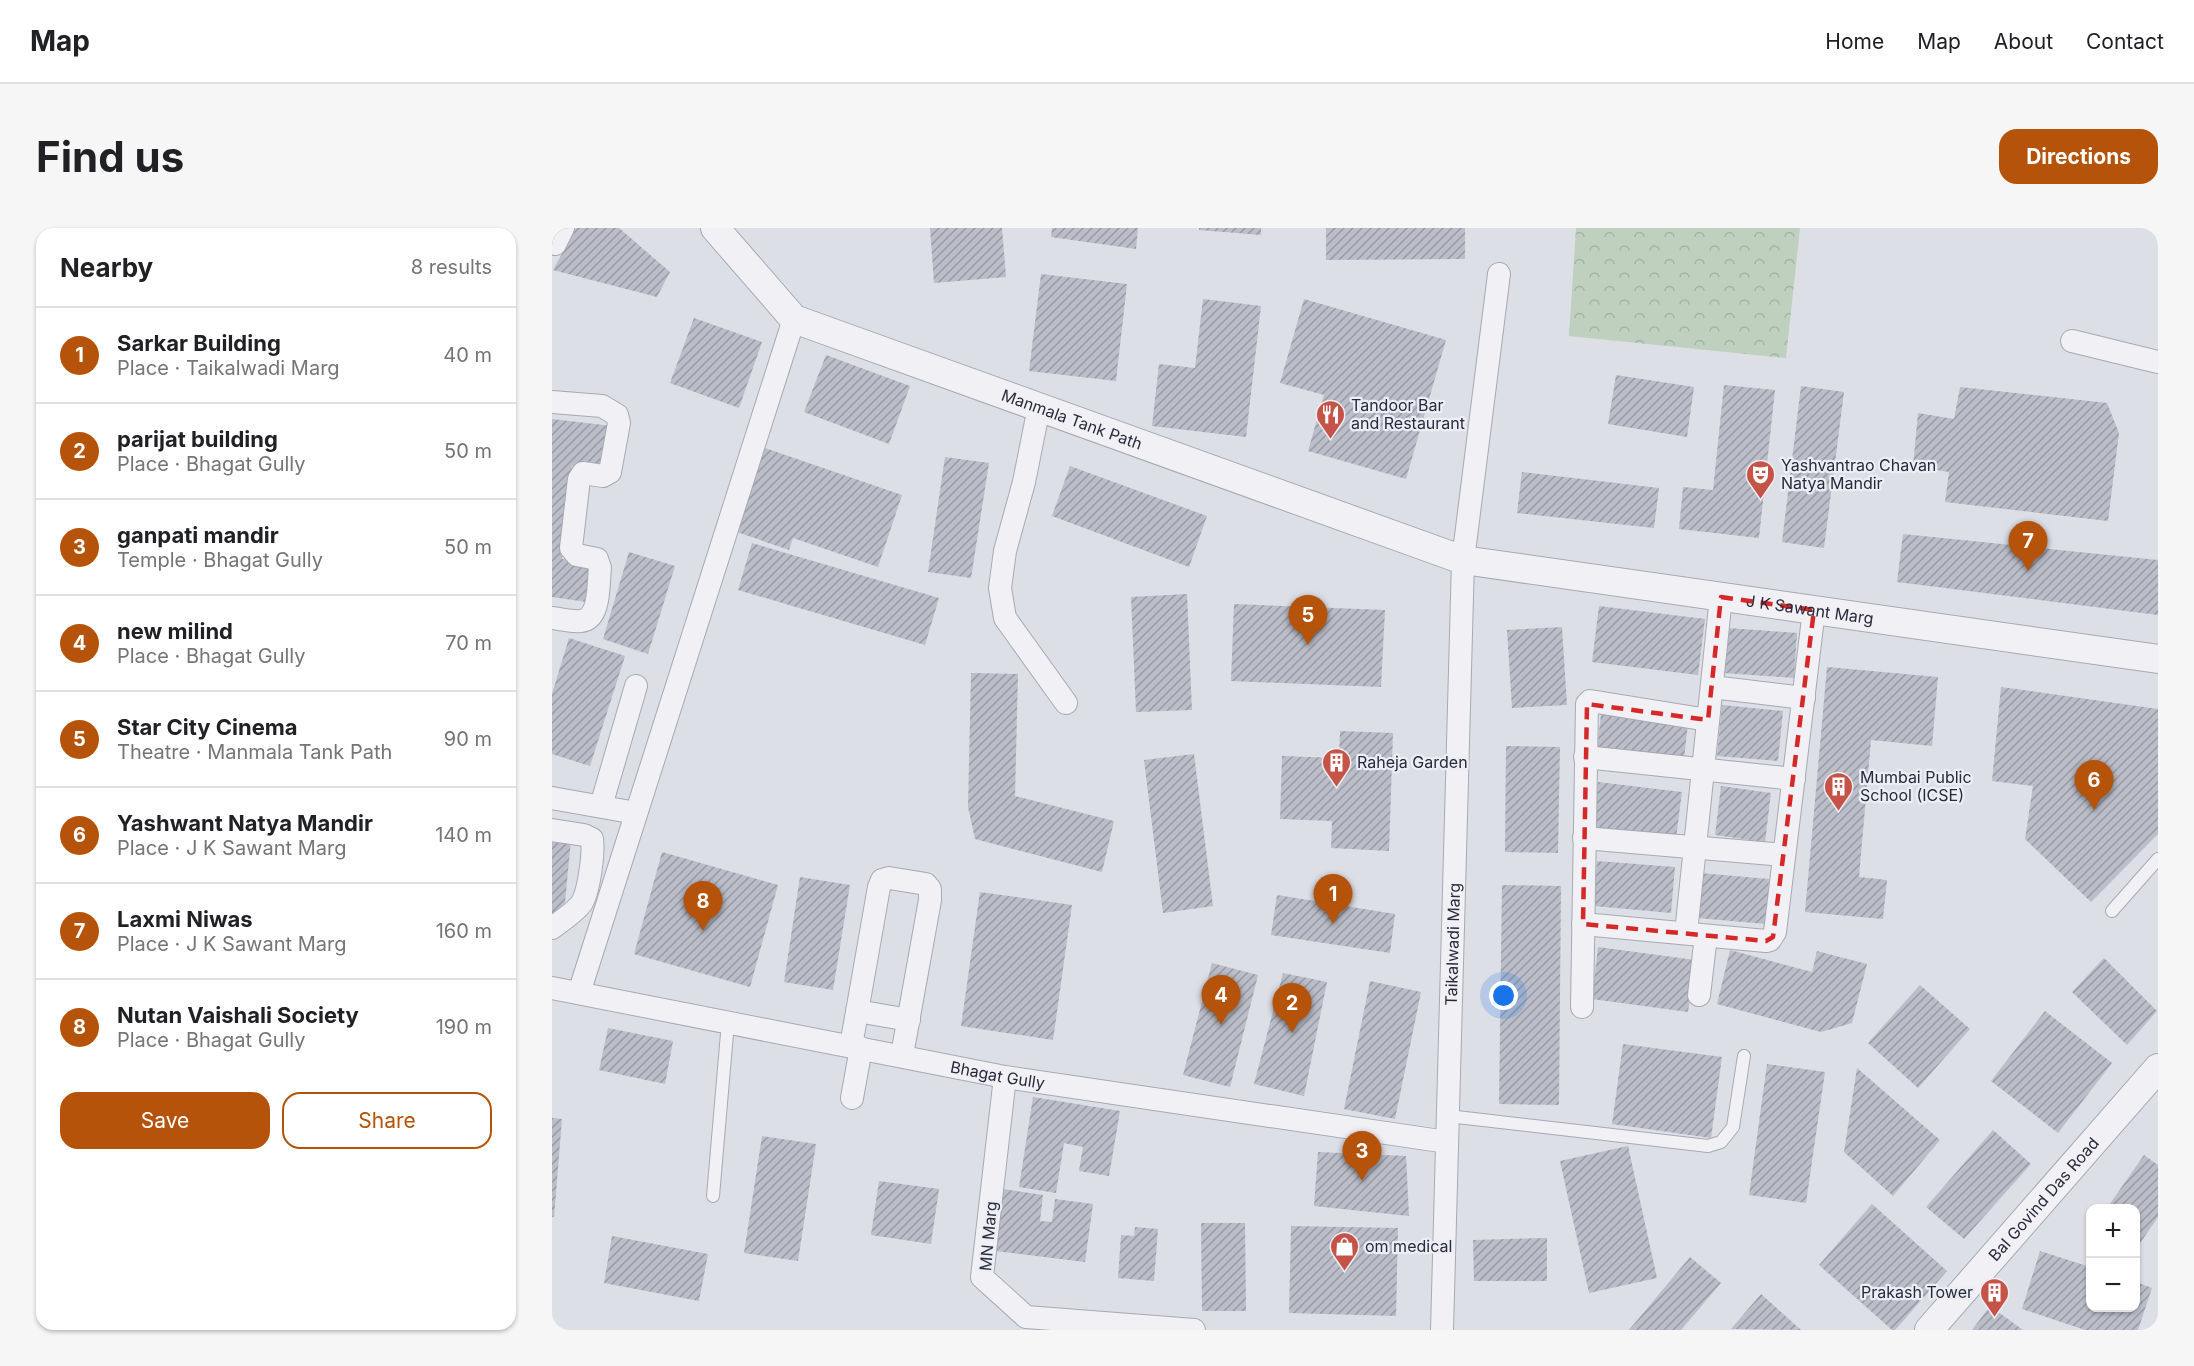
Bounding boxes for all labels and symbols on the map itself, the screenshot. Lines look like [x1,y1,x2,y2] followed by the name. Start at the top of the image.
[999,385,1145,454] street label: Manmala Tank Path
[1351,395,1465,433] place label: Tandoor Bar and Restaurant
[1314,398,1346,440] restaurant icon: Tandoor Bar and Restaurant
[1781,455,1936,493] place label: Yashvantrao Chavan Natya Mandir
[1744,458,1776,500] theatre icon: Yashvantrao Chavan Natya Mandir
[2008,522,2048,571] pin: 7
[1745,590,1875,628] street label: J K Sawant Marg
[1288,596,1328,645] pin: 5
[1320,746,1352,788] building icon: Raheja Garden
[1357,752,1468,772] place label: Raheja Garden
[2074,760,2114,810] pin: 6
[1860,767,1972,805] place label: Mumbai Public School (ICSE)
[1823,770,1855,812] building icon: Mumbai Public School (ICSE)
[1314,874,1352,924] pin: 1
[684,882,722,931] pin: 8
[1441,882,1464,1006] street label: Taikalwadi Marg
[1202,976,1240,1025] pin: 4
[1489,981,1518,1010] your location
[1272,984,1312,1033] pin: 2
[949,1056,1046,1093] street label: Bhagat Gully
[1342,1132,1382,1181] pin: 3
[1984,1133,2103,1265] street label: Bal Govind Das Road
[975,1200,1001,1272] street label: MN Marg
[1328,1230,1360,1272] shop icon: om medical
[1365,1236,1452,1256] place label: om medical
[1978,1276,2010,1318] building icon: Prakash Tower
[1861,1282,1973,1302] place label: Prakash Tower

